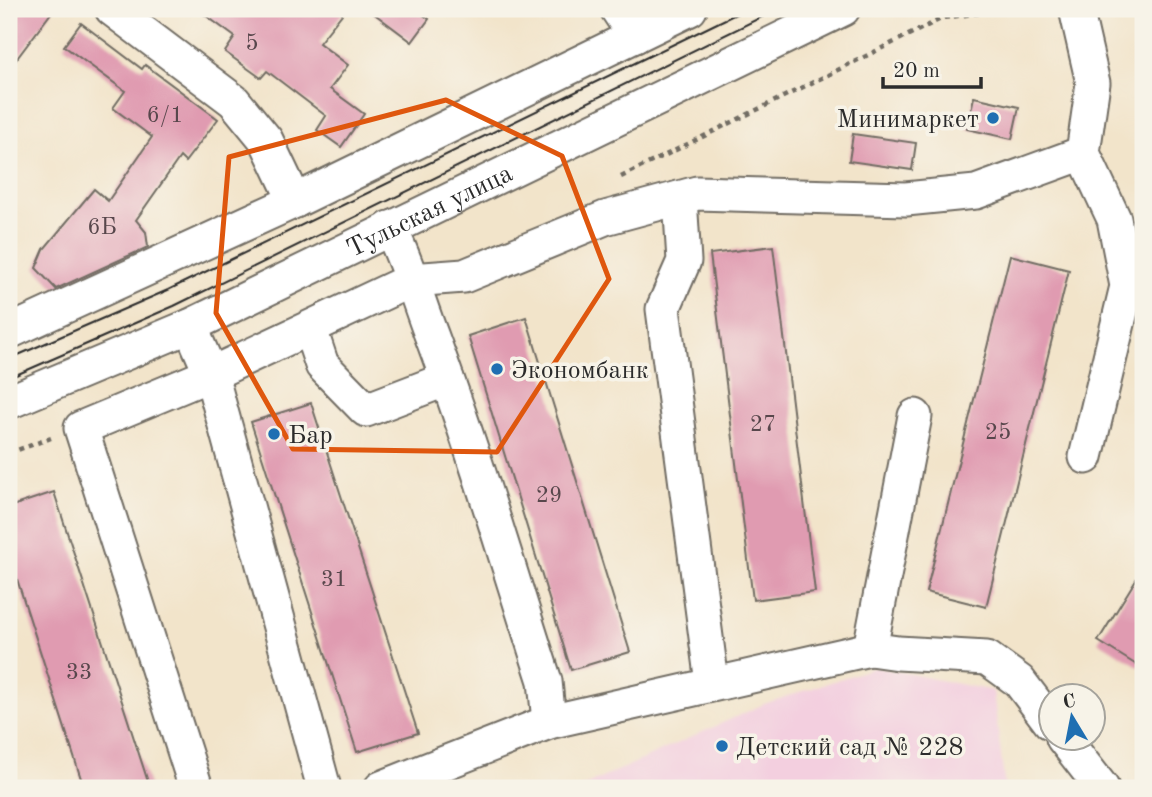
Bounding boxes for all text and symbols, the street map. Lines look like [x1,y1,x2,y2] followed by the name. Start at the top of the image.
[245,32,259,55] house number: 5
[883,46,981,90] scale bar
[893,61,940,82] text: 20 m
[146,104,184,127] house number: 6/1
[836,107,979,133] place label: Минимаркет
[985,110,1001,126] marker: Минимаркет
[343,161,517,263] street label: Тульская улица
[87,216,117,239] house number: 6Б
[511,358,649,384] place label: Экономбанк
[489,361,505,377] marker: Экономбанк
[750,413,776,436] house number: 27
[985,421,1011,444] house number: 25
[288,423,333,449] place label: Бар
[266,426,282,442] marker: Бар
[536,484,562,507] house number: 29
[321,568,347,591] house number: 31
[66,661,92,684] house number: 33
[1036,682,1106,752] north arrow
[1062,692,1077,713] text: С
[736,735,964,761] place label: Детский сад № 228
[714,738,730,754] marker: Детский сад № 228

